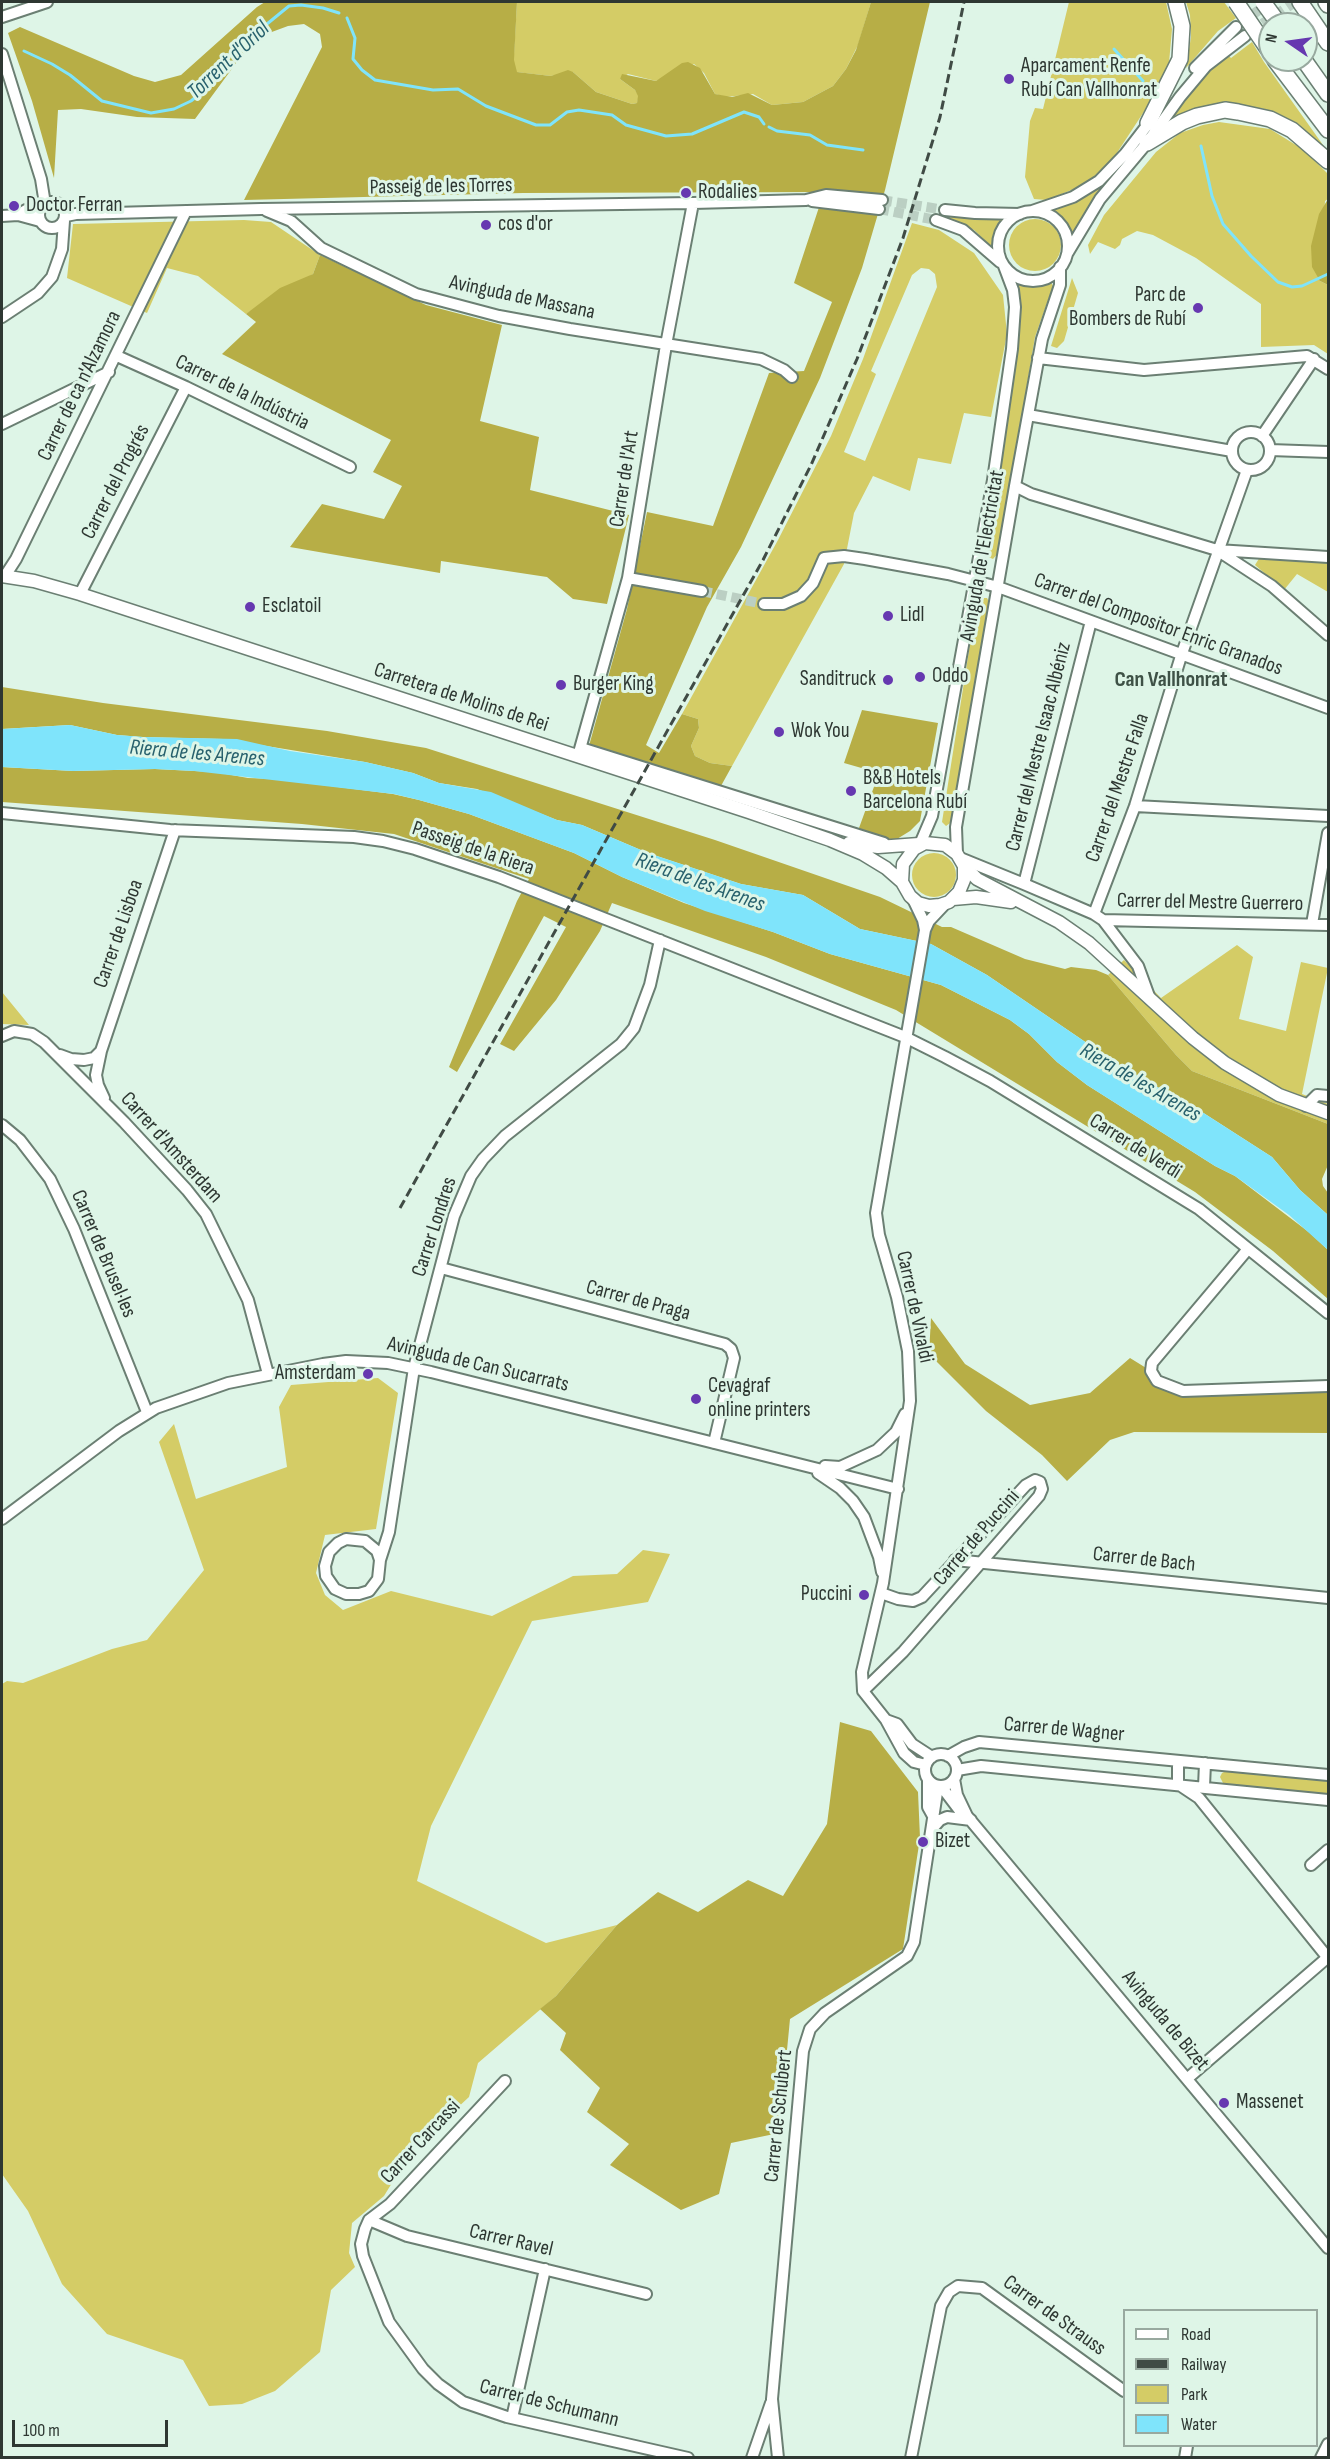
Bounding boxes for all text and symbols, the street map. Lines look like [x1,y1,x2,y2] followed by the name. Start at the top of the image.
[1258,12,1318,72] north arrow
[183,16,275,106] water label: Torrent d'Oriol
[1262,32,1282,45] text: N
[1021,54,1157,104] place label: Aparcament Renfe Rubí Can Vallhonrat
[1002,72,1016,86] marker: Aparcament Renfe Rubí Can Vallhonrat
[369,173,513,201] street label: Passeig de les Torres
[698,180,757,206] place label: Rodalies
[679,186,693,200] marker: Rodalies
[26,193,123,219] place label: Doctor Ferran
[7,199,21,213] marker: Doctor Ferran
[498,212,553,238] place label: cos d'or
[479,218,493,232] marker: cos d'or
[447,270,597,326] street label: Avinguda de Massana
[1069,283,1186,333] place label: Parc de Bombers de Rubí
[1191,301,1205,315] marker: Parc de Bombers de Rubí
[33,307,127,465] street label: Carrer de ca n'Alzamora
[171,350,313,436] street label: Carrer de la Indústria
[76,421,156,543] street label: Carrer del Progrés
[605,429,645,529] street label: Carrer de l'Art
[956,468,1010,644] street label: Avinguda de l'Electricitat
[1030,568,1286,682] street label: Carrer del Compositor Enric Granados
[262,594,321,620] place label: Esclatoil
[243,600,257,614] marker: Esclatoil
[900,603,924,629] place label: Lidl
[881,609,895,623] marker: Lidl
[1001,640,1077,854] street label: Carrer del Mestre Isaac Albéniz
[371,658,551,738] street label: Carretera de Molins de Rei
[932,664,969,690] place label: Oddo
[800,667,876,693] place label: Sanditruck
[1114,667,1228,693] district label: Can Vallhonrat
[913,670,927,684] marker: Oddo
[573,672,654,698] place label: Burger King
[881,673,895,687] marker: Sanditruck
[554,678,568,692] marker: Burger King
[1081,710,1155,866] street label: Carrer del Mestre Falla
[791,719,850,745] place label: Wok You
[772,725,786,739] marker: Wok You
[129,735,265,773] water label: Riera de les Arenes
[863,766,967,816] place label: B&B Hotels Barcelona Rubí
[844,784,858,798] marker: B&B Hotels Barcelona Rubí
[409,816,537,882] street label: Passeig de la Riera
[632,847,768,919] water label: Riera de les Arenes
[89,877,149,991] street label: Carrer de Lisboa
[1117,889,1303,917] street label: Carrer del Mestre Guerrero
[1075,1038,1205,1128] water label: Riera de les Arenes
[115,1087,227,1209] street label: Carrer d'Amsterdam
[1084,1109,1186,1185] street label: Carrer de Verdi
[407,1174,463,1280] street label: Carrer Londres
[65,1186,141,1322] street label: Carrer de Brusel·les
[890,1249,938,1365] street label: Carrer de Vivaldi
[583,1275,693,1327] street label: Carrer de Praga
[385,1332,571,1398] street label: Avinguda de Can Sucarrats
[275,1361,356,1387] place label: Amsterdam
[361,1367,375,1381] marker: Amsterdam
[708,1374,810,1424] place label: Cevagraf online printers
[689,1392,703,1406] marker: Cevagraf online printers
[928,1485,1026,1591] street label: Carrer de Puccini
[1092,1542,1196,1578] street label: Carrer de Bach
[801,1582,852,1608] place label: Puccini
[857,1588,871,1602] marker: Puccini
[1003,1712,1125,1748] street label: Carrer de Wagner
[935,1829,970,1855] place label: Bizet
[916,1835,930,1849] marker: Bizet
[1116,1966,1214,2076] street label: Avinguda de Bizet
[760,2049,798,2183] street label: Carrer de Schubert
[1236,2090,1304,2116] place label: Massenet
[376,2095,466,2189] street label: Carrer Carcassi
[1217,2096,1231,2110] marker: Massenet
[467,2219,555,2263] street label: Carrer Ravel
[998,2270,1110,2362] street label: Carrer de Strauss
[1123,2309,1318,2447] legend
[1181,2324,1211,2345] text: Road
[1181,2354,1226,2375] text: Railway
[477,2375,621,2433] street label: Carrer de Schumann
[1181,2384,1207,2405] text: Park
[15,2408,171,2446] scale bar
[1181,2414,1217,2435] text: Water
[23,2420,60,2441] text: 100 m

